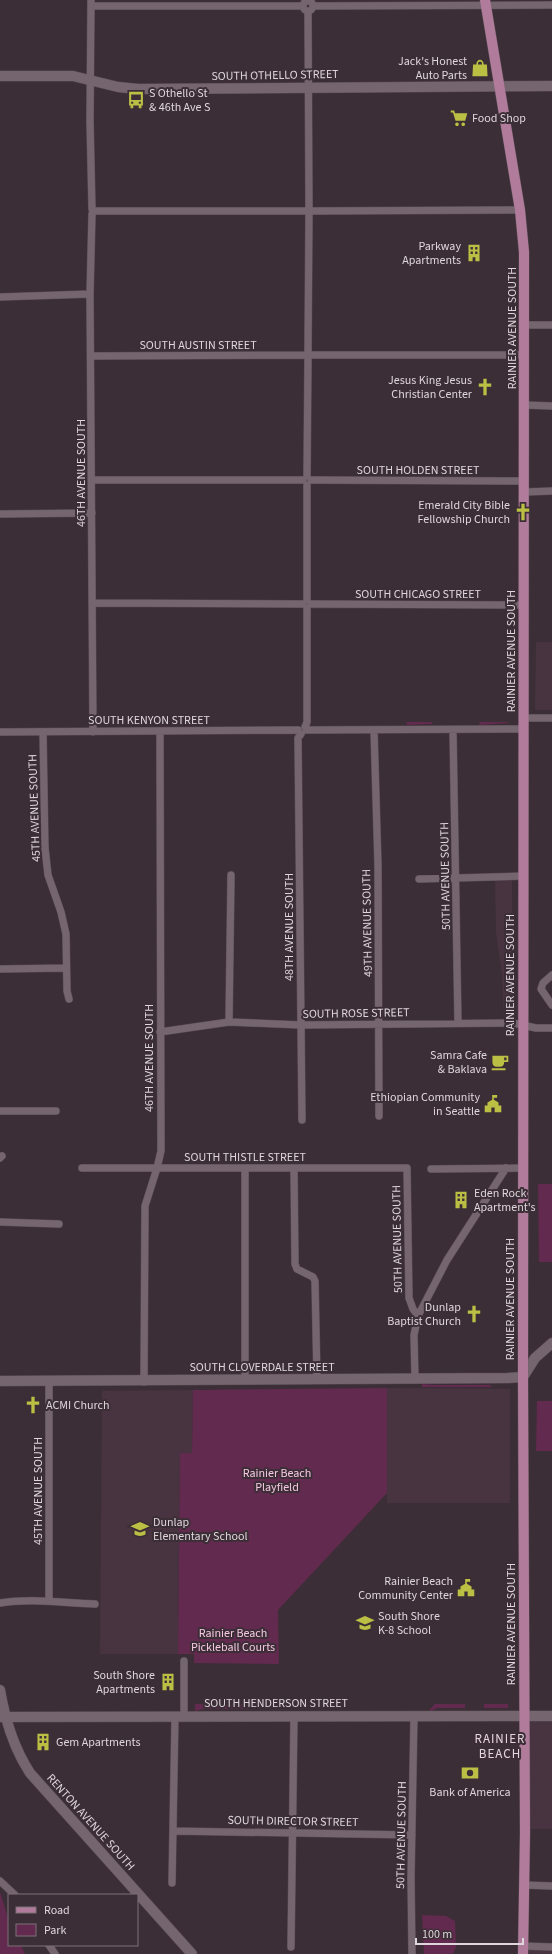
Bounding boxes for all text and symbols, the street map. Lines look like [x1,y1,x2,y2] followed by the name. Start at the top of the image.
[398,53,467,84] place label: Jack's Honest Auto Parts
[470,58,490,78] shop icon: Jack's Honest Auto Parts
[211,66,339,85] street label: SOUTH OTHELLO STREET
[149,85,210,116] place label: S Othello St & 46th Ave S
[126,90,146,110] bus stop icon: S Othello St & 46th Ave S
[449,108,469,128] supermarket icon: Food Shop
[472,110,526,127] place label: Food Shop
[402,238,461,269] place label: Parkway Apartments
[464,243,484,263] building icon: Parkway Apartments
[504,267,521,389] street label: RAINIER AVENUE SOUTH
[139,337,257,354] street label: SOUTH AUSTIN STREET
[388,372,473,403] place label: Jesus King Jesus Christian Center
[475,377,495,397] church icon: Jesus King Jesus Christian Center
[73,419,90,527] street label: 46TH AVENUE SOUTH
[357,462,480,479] street label: SOUTH HOLDEN STREET
[418,497,510,528] place label: Emerald City Bible Fellowship Church
[513,502,533,522] church icon: Emerald City Bible Fellowship Church
[355,586,482,603] street label: SOUTH CHICAGO STREET
[503,590,520,712] street label: RAINIER AVENUE SOUTH
[88,712,211,729] street label: SOUTH KENYON STREET
[24,754,45,862] street label: 45TH AVENUE SOUTH
[436,822,455,930] street label: 50TH AVENUE SOUTH
[358,869,377,977] street label: 49TH AVENUE SOUTH
[281,873,298,981] street label: 48TH AVENUE SOUTH
[502,914,519,1036] street label: RAINIER AVENUE SOUTH
[141,1004,158,1112] street label: 46TH AVENUE SOUTH
[302,1004,410,1023] street label: SOUTH ROSE STREET
[430,1047,487,1078] place label: Samra Cafe & Baklava
[490,1052,510,1072] cafe icon: Samra Cafe & Baklava
[370,1089,480,1120] place label: Ethiopian Community in Seattle
[483,1094,503,1114] public building icon: Ethiopian Community in Seattle
[184,1149,306,1166] street label: SOUTH THISTLE STREET
[388,1185,407,1293] street label: 50TH AVENUE SOUTH
[474,1185,536,1216] place label: Eden Rock Apartment's
[451,1190,471,1210] building icon: Eden Rock Apartment's
[502,1238,519,1360] street label: RAINIER AVENUE SOUTH
[387,1299,461,1330] place label: Dunlap Baptist Church
[464,1304,484,1324] church icon: Dunlap Baptist Church
[189,1359,335,1376] street label: SOUTH CLOVERDALE STREET
[23,1395,43,1415] church icon: ACMI Church
[46,1397,109,1414] place label: ACMI Church
[30,1437,47,1545] street label: 45TH AVENUE SOUTH
[243,1465,311,1496] park label: Rainier Beach Playfield
[153,1514,248,1545] place label: Dunlap Elementary School
[130,1519,150,1539] school or university icon: Dunlap Elementary School
[503,1563,520,1685] street label: RAINIER AVENUE SOUTH
[358,1573,454,1604] place label: Rainier Beach Community Center
[456,1578,476,1598] public building icon: Rainier Beach Community Center
[378,1608,440,1639] place label: South Shore K-8 School
[355,1613,375,1633] school or university icon: South Shore K-8 School
[191,1625,275,1656] park label: Rainier Beach Pickleball Courts
[93,1667,155,1698] place label: South Shore Apartments
[158,1672,178,1692] building icon: South Shore Apartments
[204,1695,349,1712] street label: SOUTH HENDERSON STREET
[475,1730,525,1763] district label: RAINIER BEACH
[33,1732,53,1752] building icon: Gem Apartments
[56,1734,140,1751] place label: Gem Apartments
[460,1763,480,1783] bank icon: Bank of America
[43,1770,139,1874] street label: RENTON AVENUE SOUTH
[392,1781,411,1889] street label: 50TH AVENUE SOUTH
[429,1784,511,1801] place label: Bank of America
[227,1812,359,1831] street label: SOUTH DIRECTOR STREET
[8,1894,138,1946] legend
[44,1902,70,1919] text: Road
[416,1920,523,1946] scale bar
[44,1922,66,1939] text: Park
[422,1926,452,1943] text: 100 m

